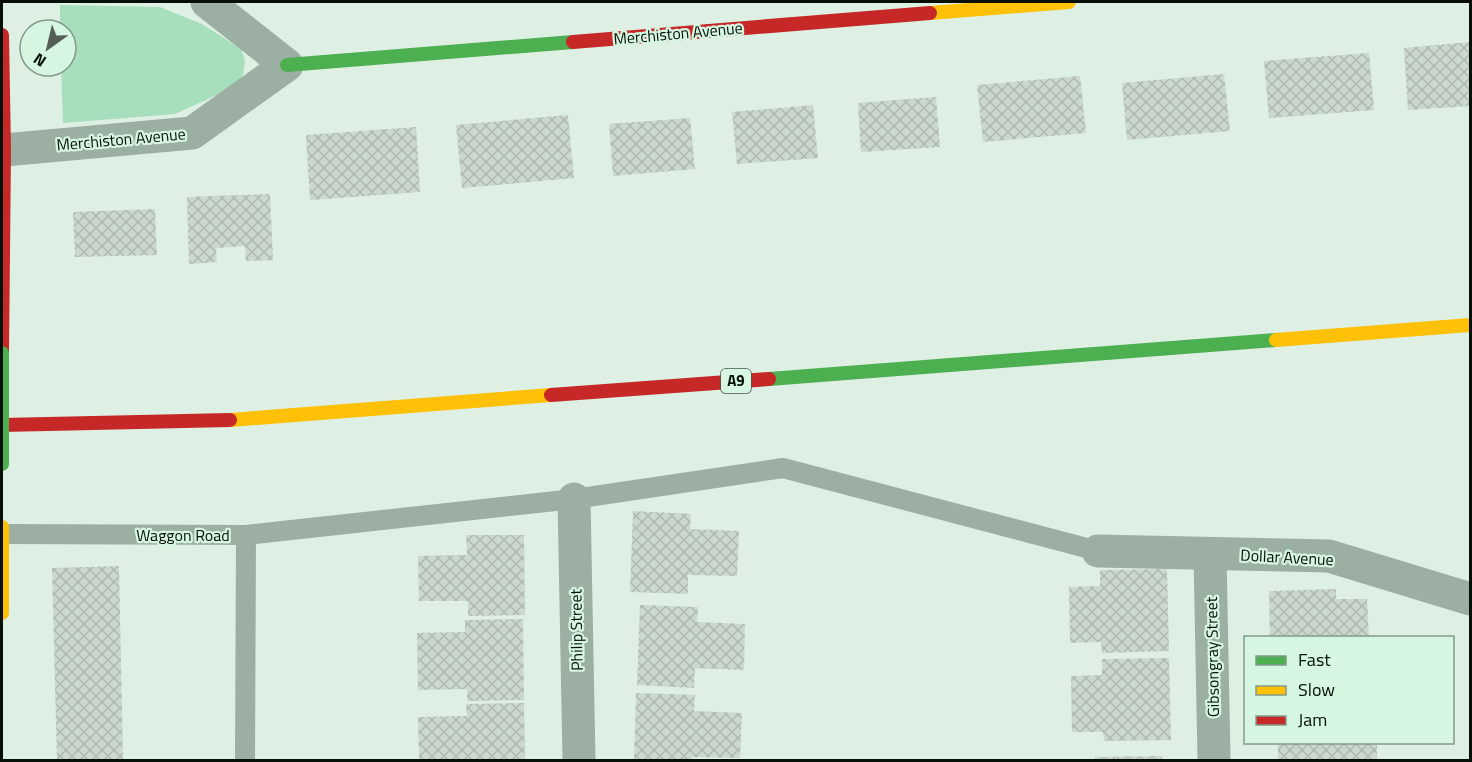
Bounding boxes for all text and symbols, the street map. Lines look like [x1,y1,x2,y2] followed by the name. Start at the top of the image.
[612,15,744,51] street label: Merchiston Avenue
[18,18,78,78] north arrow
[28,47,51,73] text: N
[55,121,187,157] street label: Merchiston Avenue
[721,369,751,393] road number: A9
[136,523,230,547] street label: Waggon Road
[1240,543,1334,571] street label: Dollar Avenue
[563,588,589,671] street label: Philip Street
[1199,596,1225,717] street label: Gibsongray Street
[1244,636,1454,744] legend
[1298,646,1331,673] text: Fast
[1298,676,1335,703] text: Slow
[1298,706,1327,733] text: Jam

